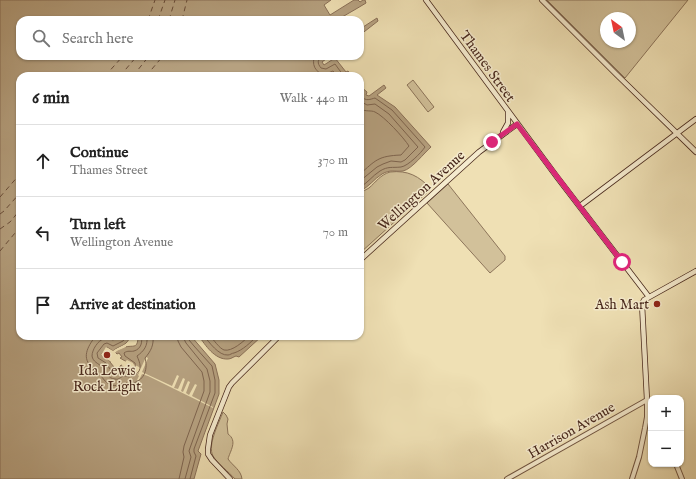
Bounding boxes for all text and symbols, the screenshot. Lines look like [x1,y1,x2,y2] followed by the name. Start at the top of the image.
[600,12,636,48] north arrow
[16,16,364,60] search box
[30,27,52,49] icon: search
[455,27,519,106] street label: Thames Street
[62,29,133,48] text: Search here
[32,88,70,109] text: 6 min
[280,90,348,107] text: Walk · 440 m
[483,133,501,151] route end
[70,143,128,162] text: Continue
[374,146,469,235] street label: Wellington Avenue
[32,150,54,172] icon: ahead
[318,152,348,169] text: 370 m
[70,162,148,179] text: Thames Street
[70,215,126,234] text: Turn left
[32,222,54,244] icon: left
[323,224,348,241] text: 70 m
[70,234,173,251] text: Wellington Avenue
[613,253,631,271] route start
[32,294,54,316] icon: arrive
[70,295,196,314] text: Arrive at destination
[594,296,649,314] place label: Ash Mart
[652,299,662,309] marker: Ash Mart
[102,350,112,360] marker: Ida Lewis Rock Light
[73,362,141,396] place label: Ida Lewis Rock Light
[648,395,684,467] map controls
[648,395,684,431] button: +
[525,398,619,463] street label: Harrison Avenue
[648,431,684,467] button: −

